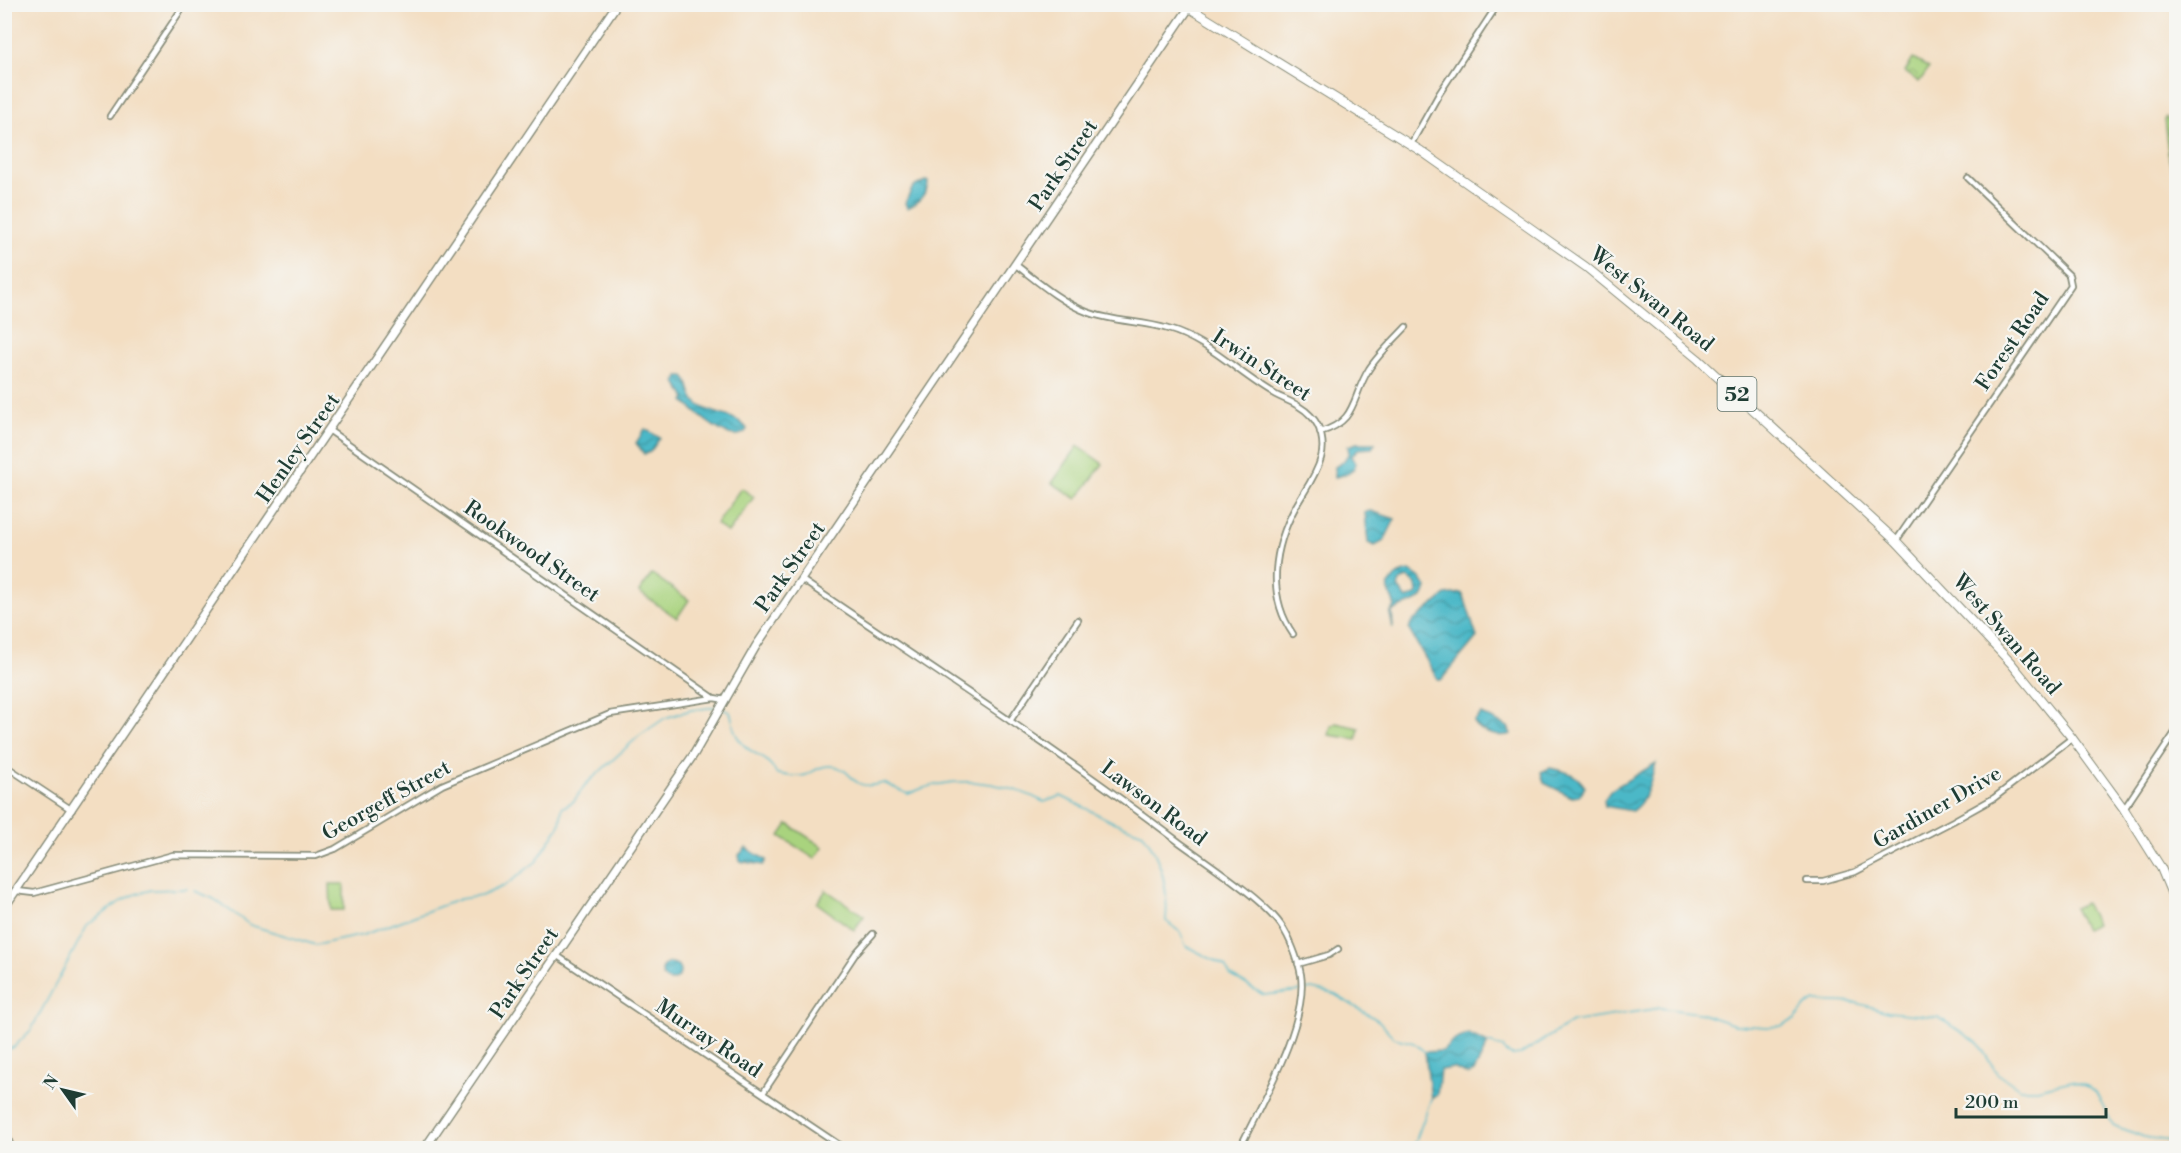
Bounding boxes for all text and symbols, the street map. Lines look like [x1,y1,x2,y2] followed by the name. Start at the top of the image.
[1024,114,1104,216] street label: Park Street
[1583,241,1719,358] street label: West Swan Road
[1970,287,2055,396] street label: Forest Road
[1207,324,1316,408] street label: Irwin Street
[1718,377,1756,411] road number: 52
[251,388,347,509] street label: Henley Street
[458,495,605,609] street label: Rookwood Street
[750,517,832,618] street label: Park Street
[1946,568,2066,701] street label: West Swan Road
[318,755,456,847] street label: Georgeff Street
[1095,756,1211,852] street label: Lawson Road
[1869,761,2006,855] street label: Gardiner Drive
[485,922,565,1024] street label: Park Street
[650,994,767,1084] street label: Murray Road
[33,1060,93,1120] north arrow
[40,1071,63,1093] text: N
[1956,1081,2106,1119] scale bar
[1965,1091,2019,1114] text: 200 m

